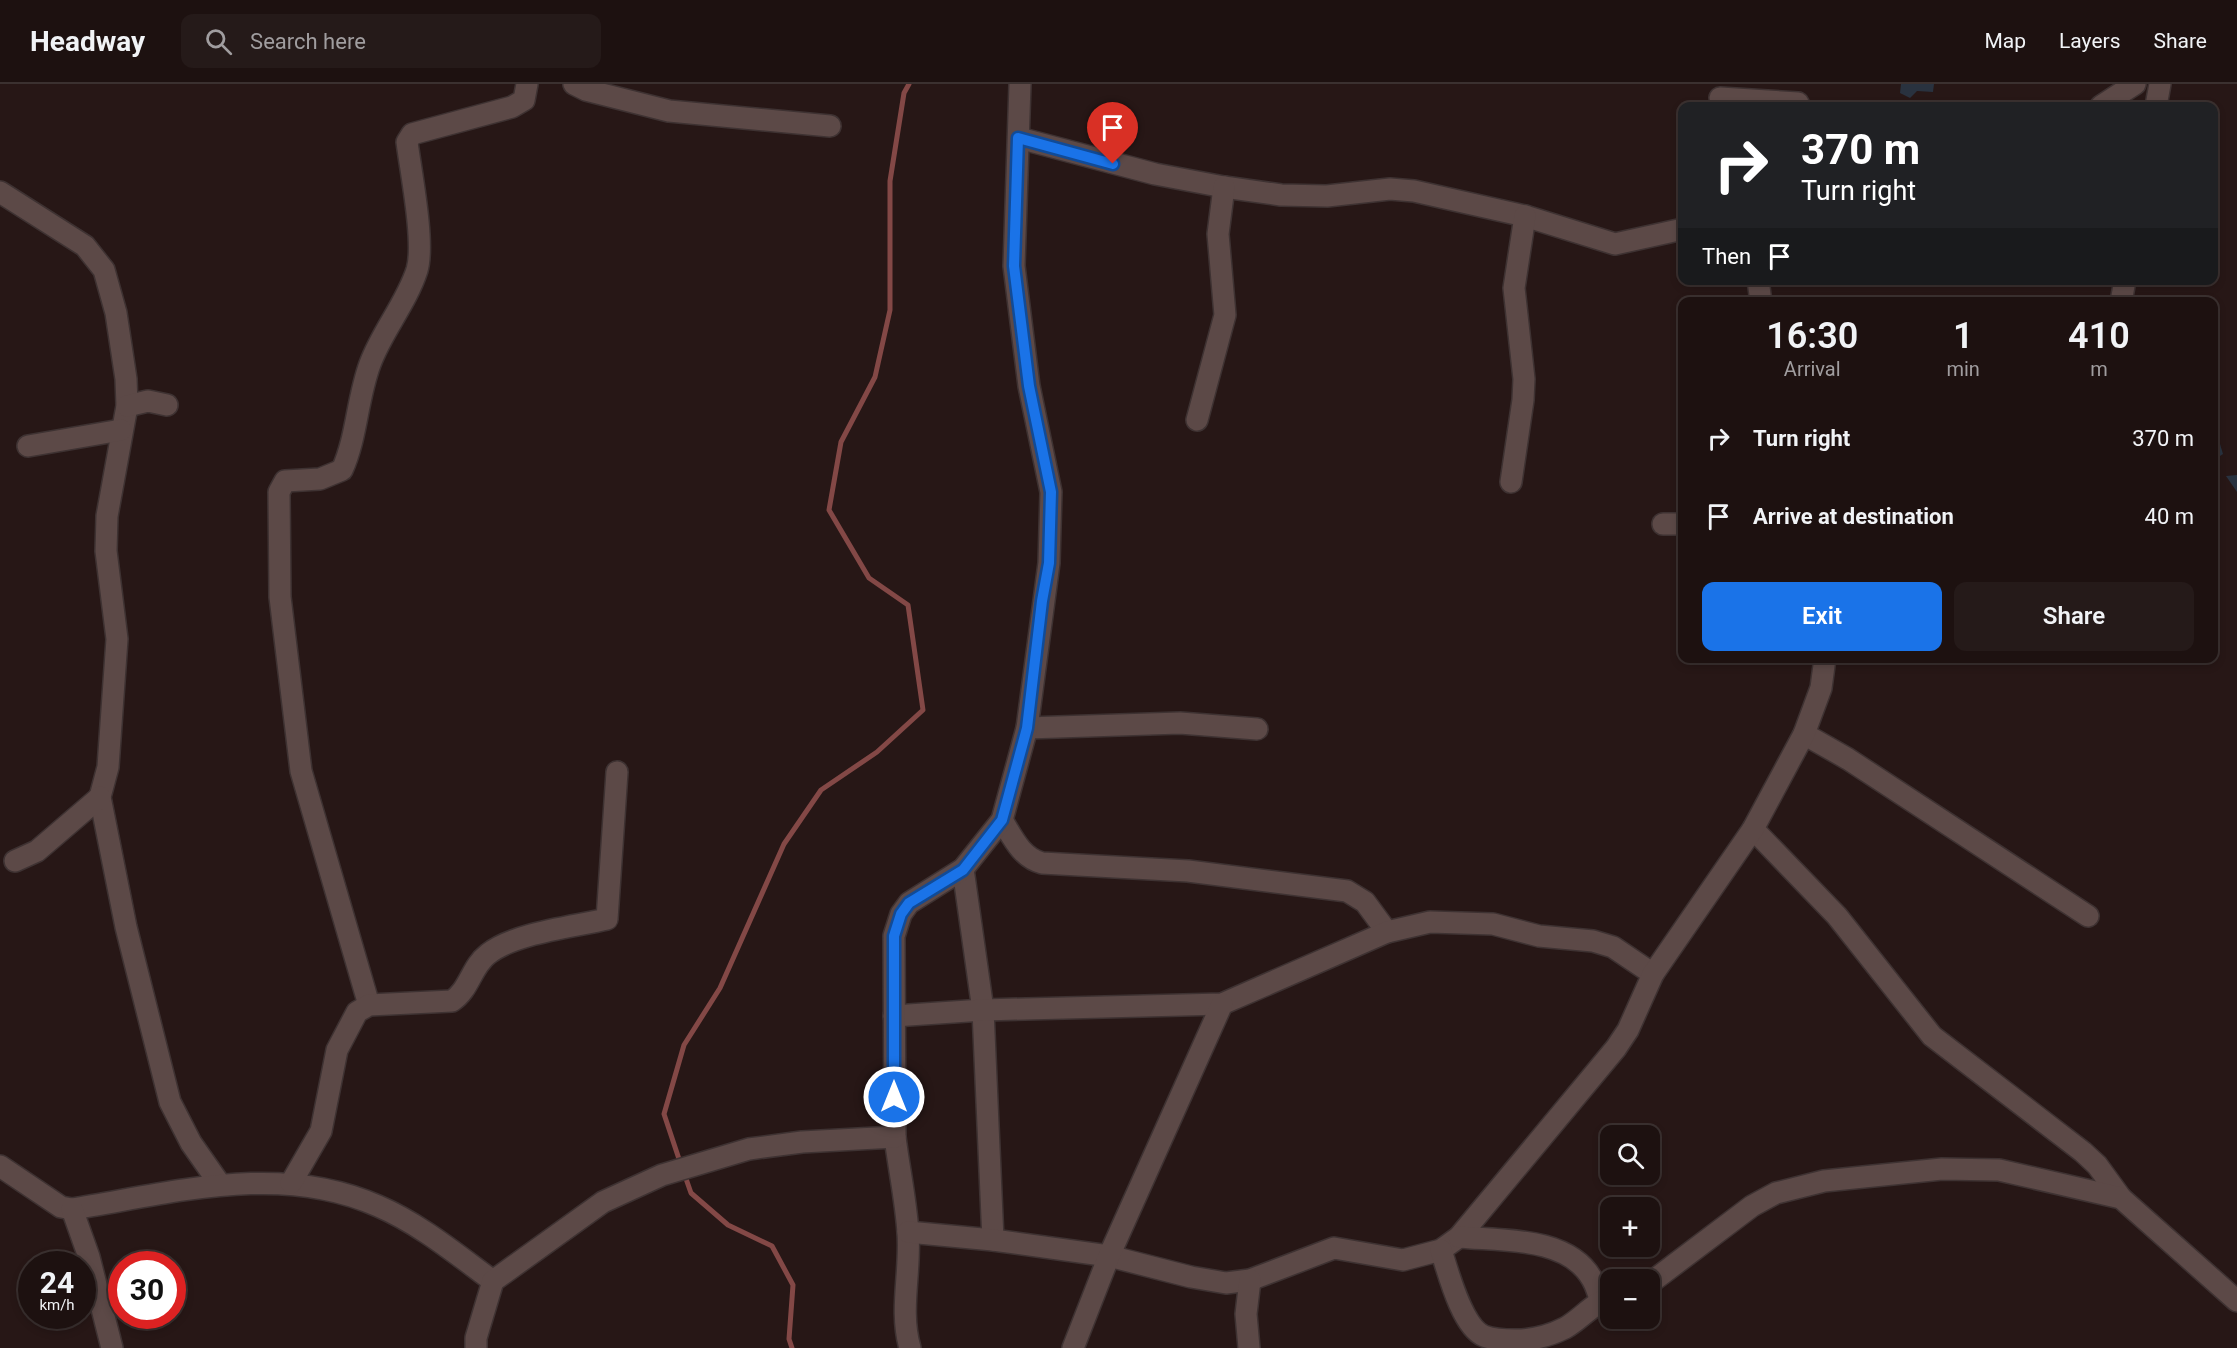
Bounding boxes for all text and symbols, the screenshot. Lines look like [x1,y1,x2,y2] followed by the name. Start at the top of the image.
[181,14,601,68] search box
[30,25,145,58] text: Headway
[202,25,235,58] icon: search
[250,29,366,54] text: Search here
[1984,29,2026,53] text: Map
[2059,29,2120,53] text: Layers
[2153,29,2207,53] text: Share
[1087,102,1138,164] pin
[1096,111,1129,144] icon: arrive
[1801,125,1920,174] text: 370 m
[1702,126,1780,204] icon: right
[1801,175,1916,207] text: Turn right
[1763,240,1796,273] icon: arrive
[1702,244,1751,269] text: Then
[1766,315,1858,357] text: 16:30
[1953,315,1973,357] text: 1
[2068,315,2130,357] text: 410
[1784,357,1841,381] text: Arrival
[1946,357,1980,381] text: min
[2090,357,2108,381] text: m
[1702,422,1735,455] icon: right
[1753,426,1850,451] text: Turn right
[2132,426,2194,451] text: 370 m
[1702,500,1735,533] icon: arrive
[1753,504,1954,529] text: Arrive at destination
[2145,504,2194,529] text: 40 m
[1702,582,1942,651] button: Exit
[1954,582,2194,651] button: Share
[862,1065,926,1129] position arrow
[1600,1125,1660,1329] map controls
[1600,1125,1660,1185] button: search
[1600,1197,1660,1257] button: +
[108,1251,186,1329] speed limit sign: 30
[40,1265,74,1300] text: 24
[1600,1269,1660,1329] button: −
[39,1296,75,1314] text: km/h

